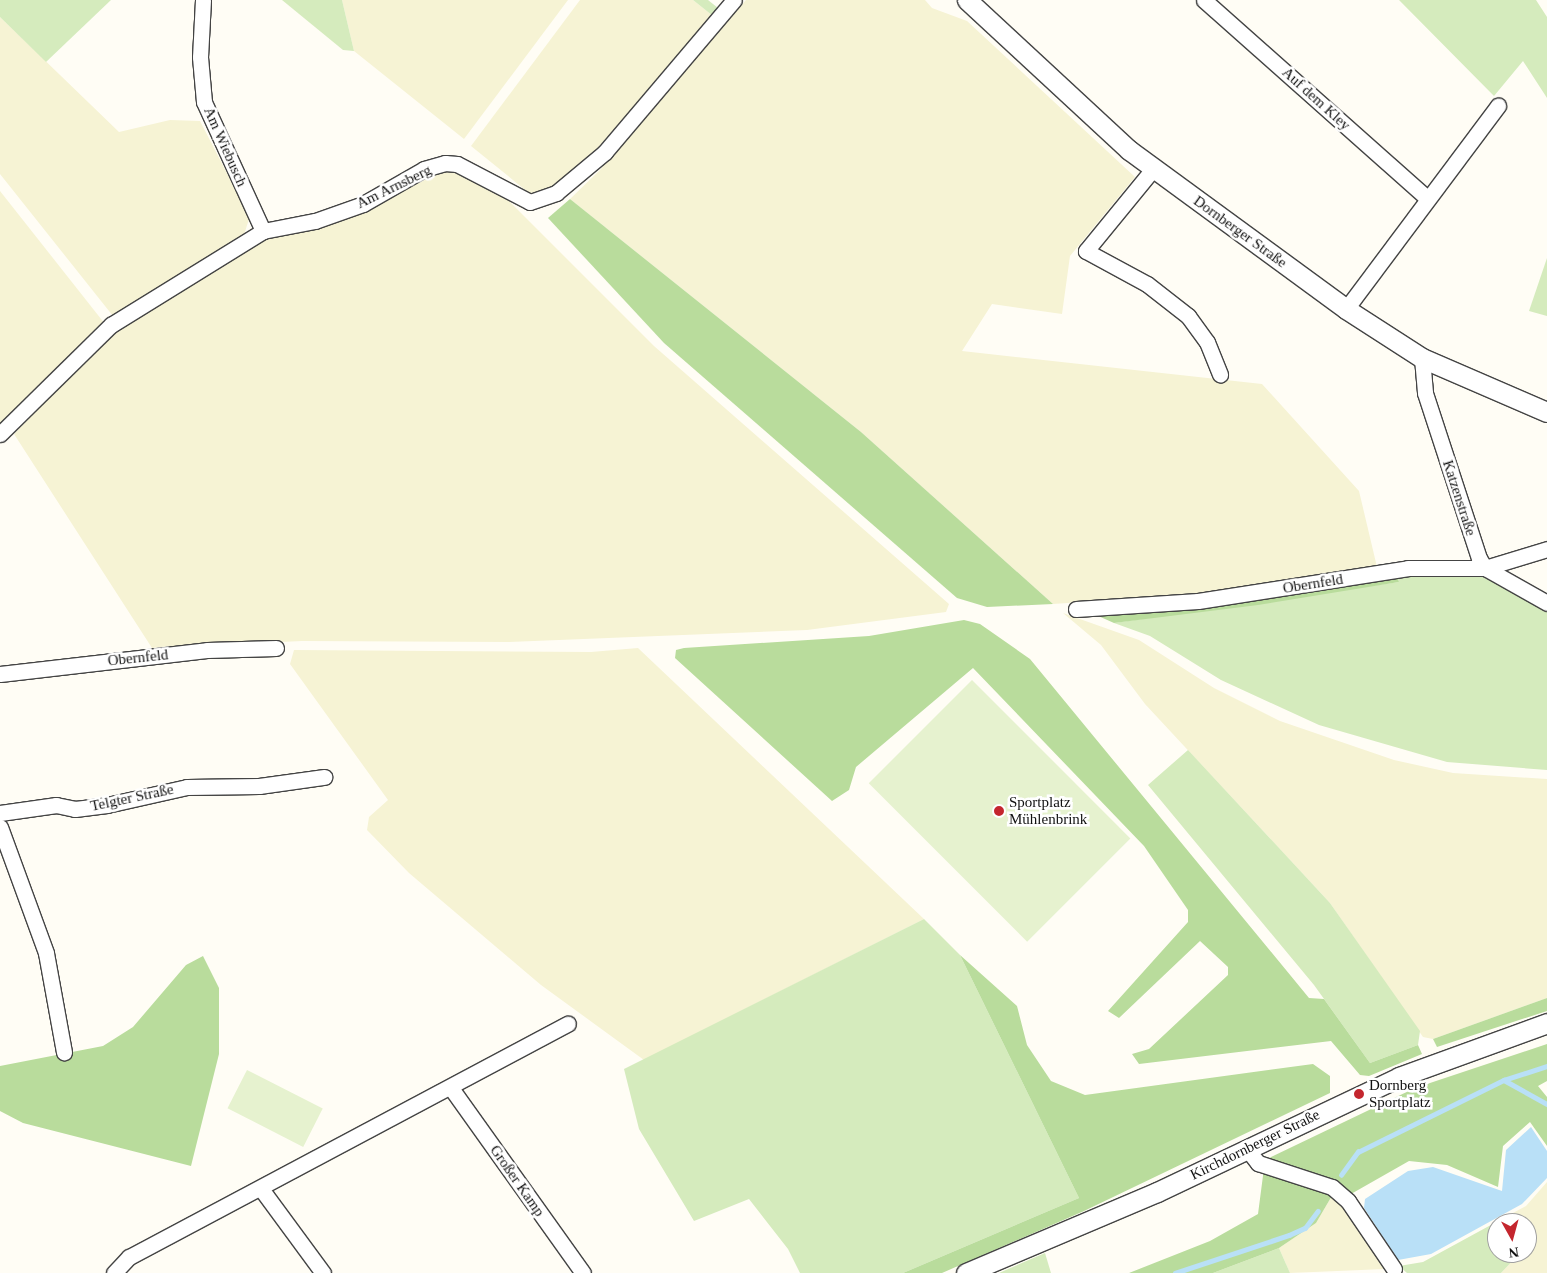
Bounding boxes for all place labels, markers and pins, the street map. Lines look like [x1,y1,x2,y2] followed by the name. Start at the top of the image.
[1009,793,1087,828] place label: Sportplatz Mühlenbrink
[993,805,1005,817] marker: Sportplatz Mühlenbrink
[1369,1076,1431,1111] place label: Dornberg Sportplatz
[1353,1088,1365,1100] marker: Dornberg Sportplatz

